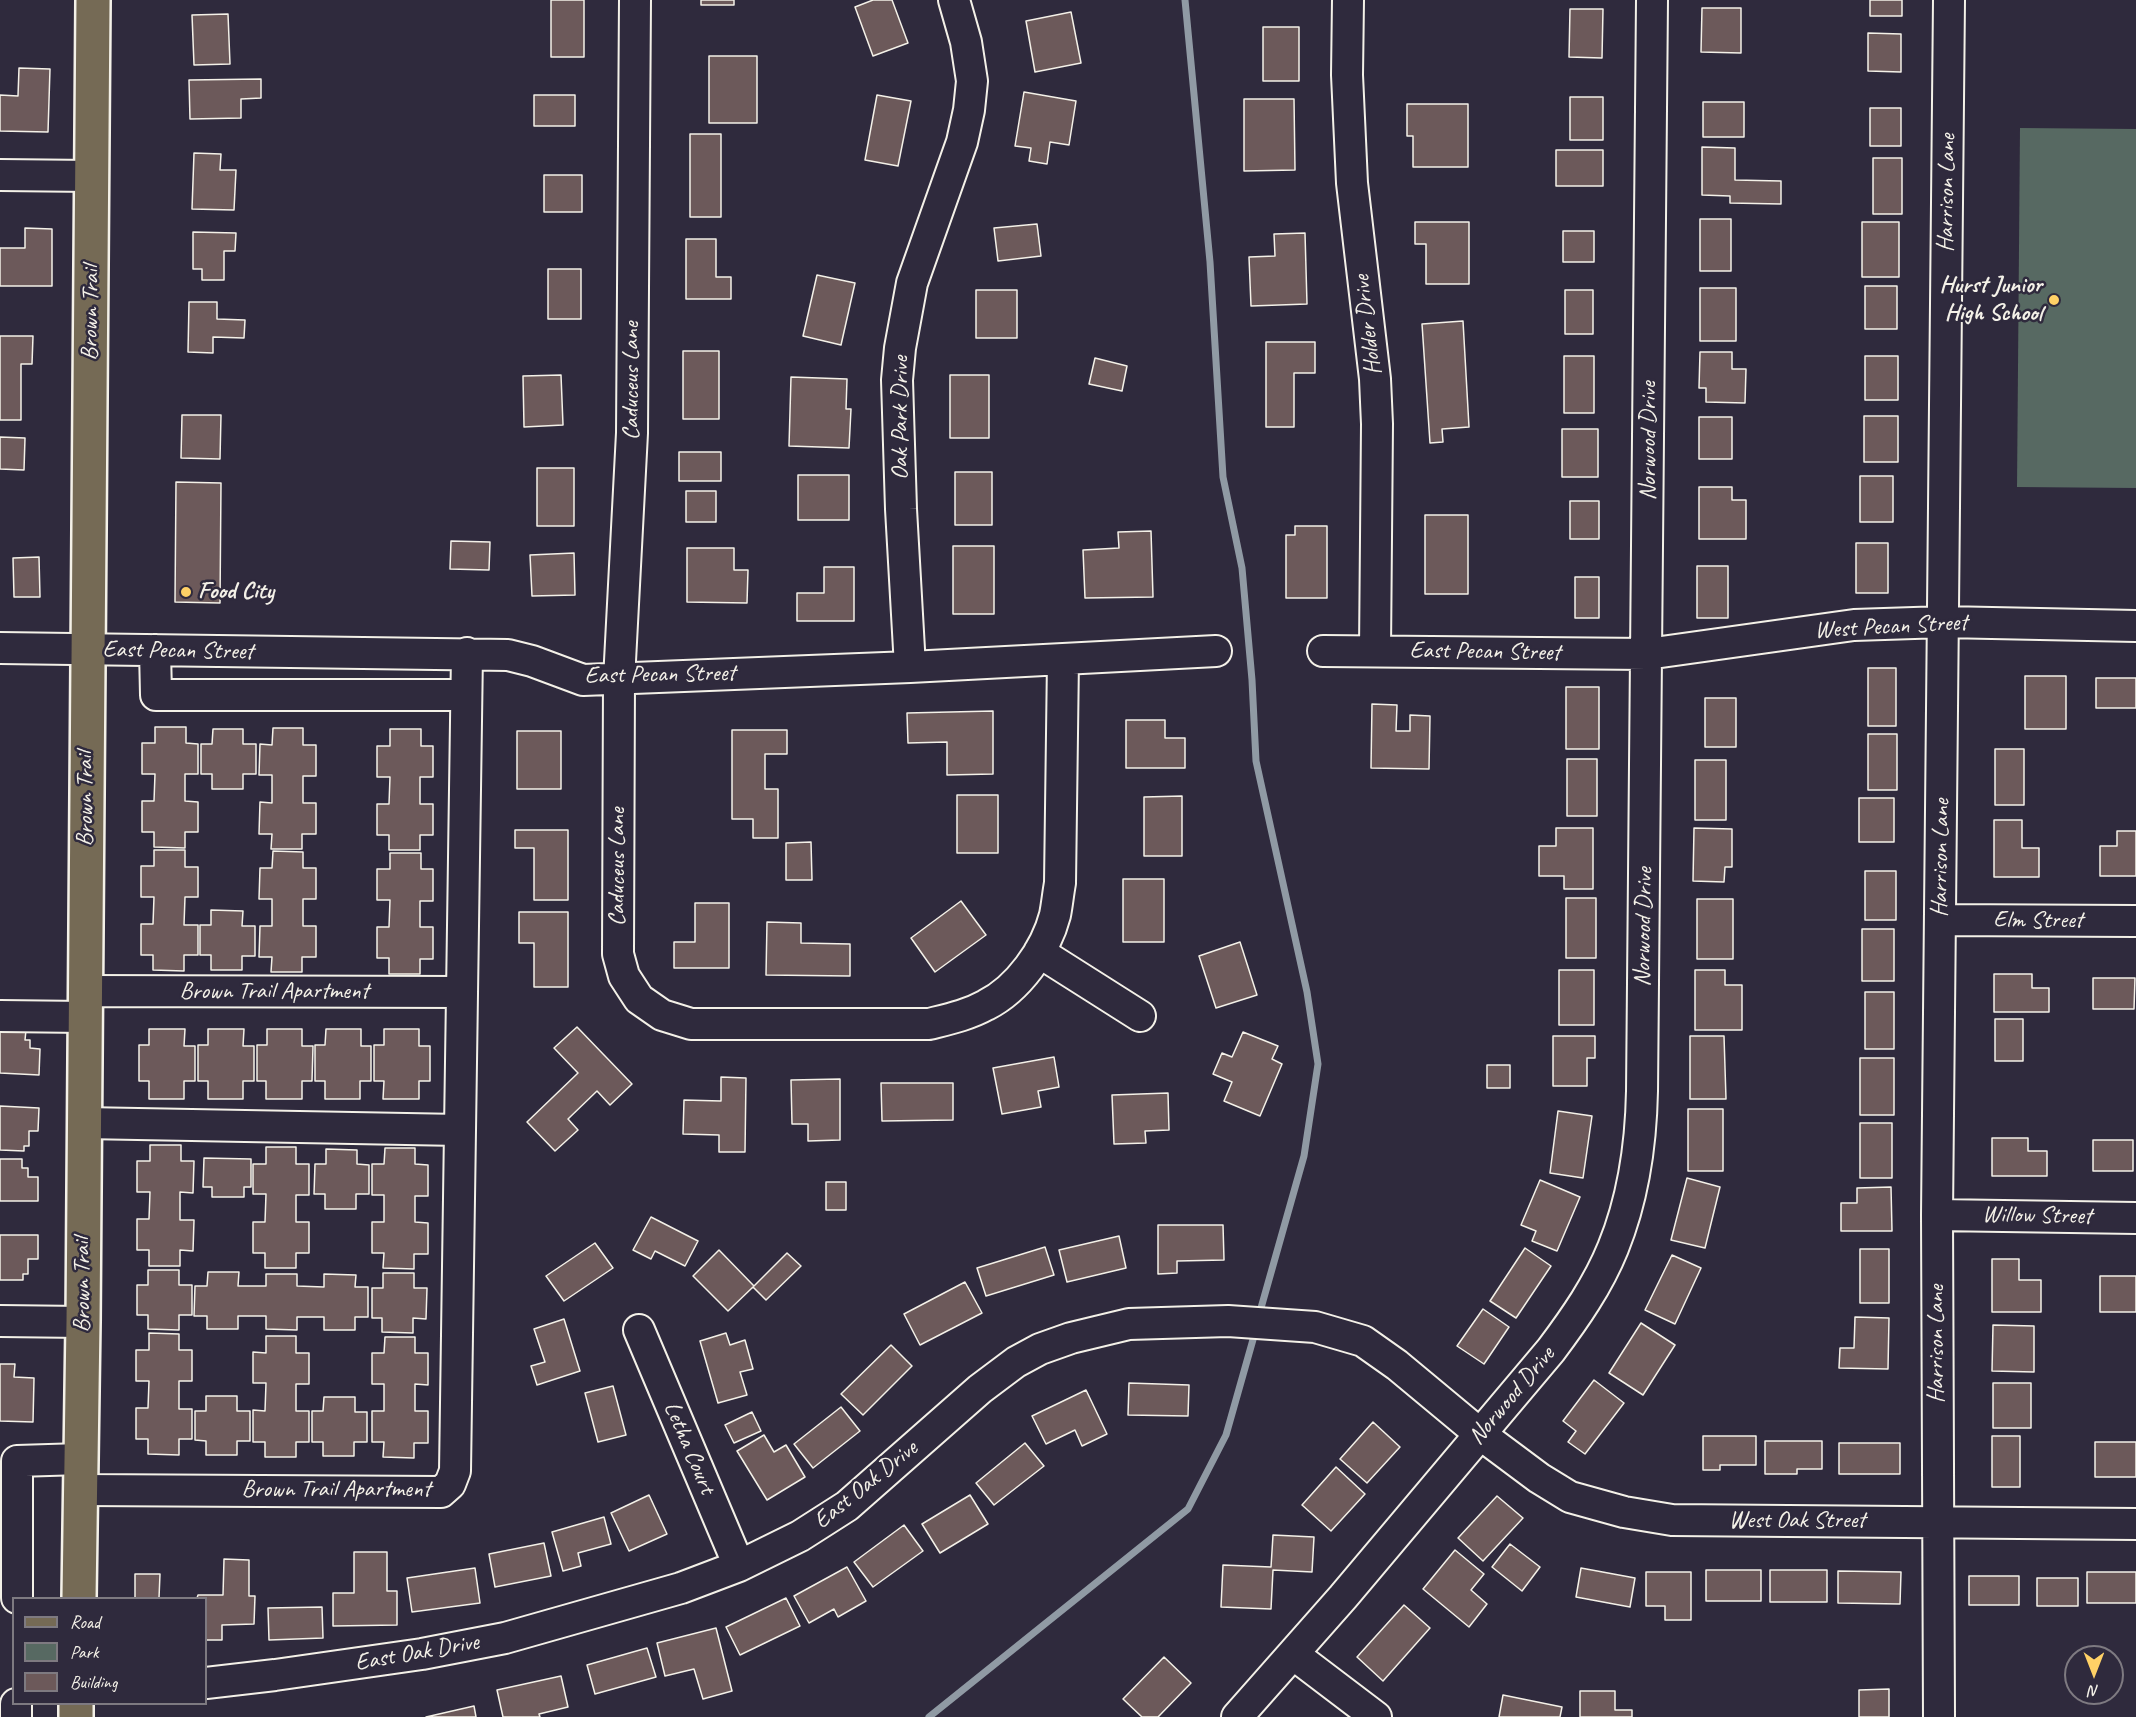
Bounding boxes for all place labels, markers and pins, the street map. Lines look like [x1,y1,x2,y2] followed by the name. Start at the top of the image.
[1940,272,2042,328] place label: Hurst Junior High School
[2047,293,2061,307] marker: Hurst Junior High School
[198,578,274,606] place label: Food City
[179,585,193,599] marker: Food City

